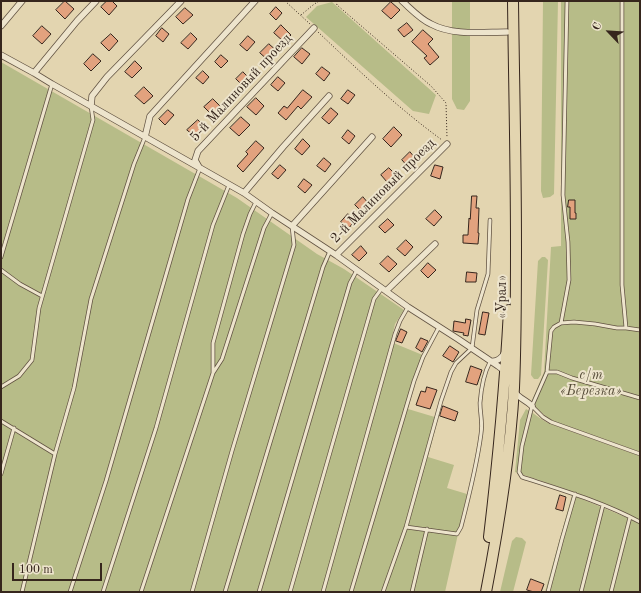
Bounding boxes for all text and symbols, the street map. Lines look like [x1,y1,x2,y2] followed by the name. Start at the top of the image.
[589,12,629,52] north arrow
[591,21,604,32] text: С
[187,31,295,145] street label: 5-й Малиновый проезд
[327,135,439,247] street label: 2-й Малиновый проезд
[494,275,510,319] street label: «Урал»
[560,367,622,400] park label: с/т «Березка»
[14,555,104,581] scale bar
[19,564,53,576] text: 100 m

